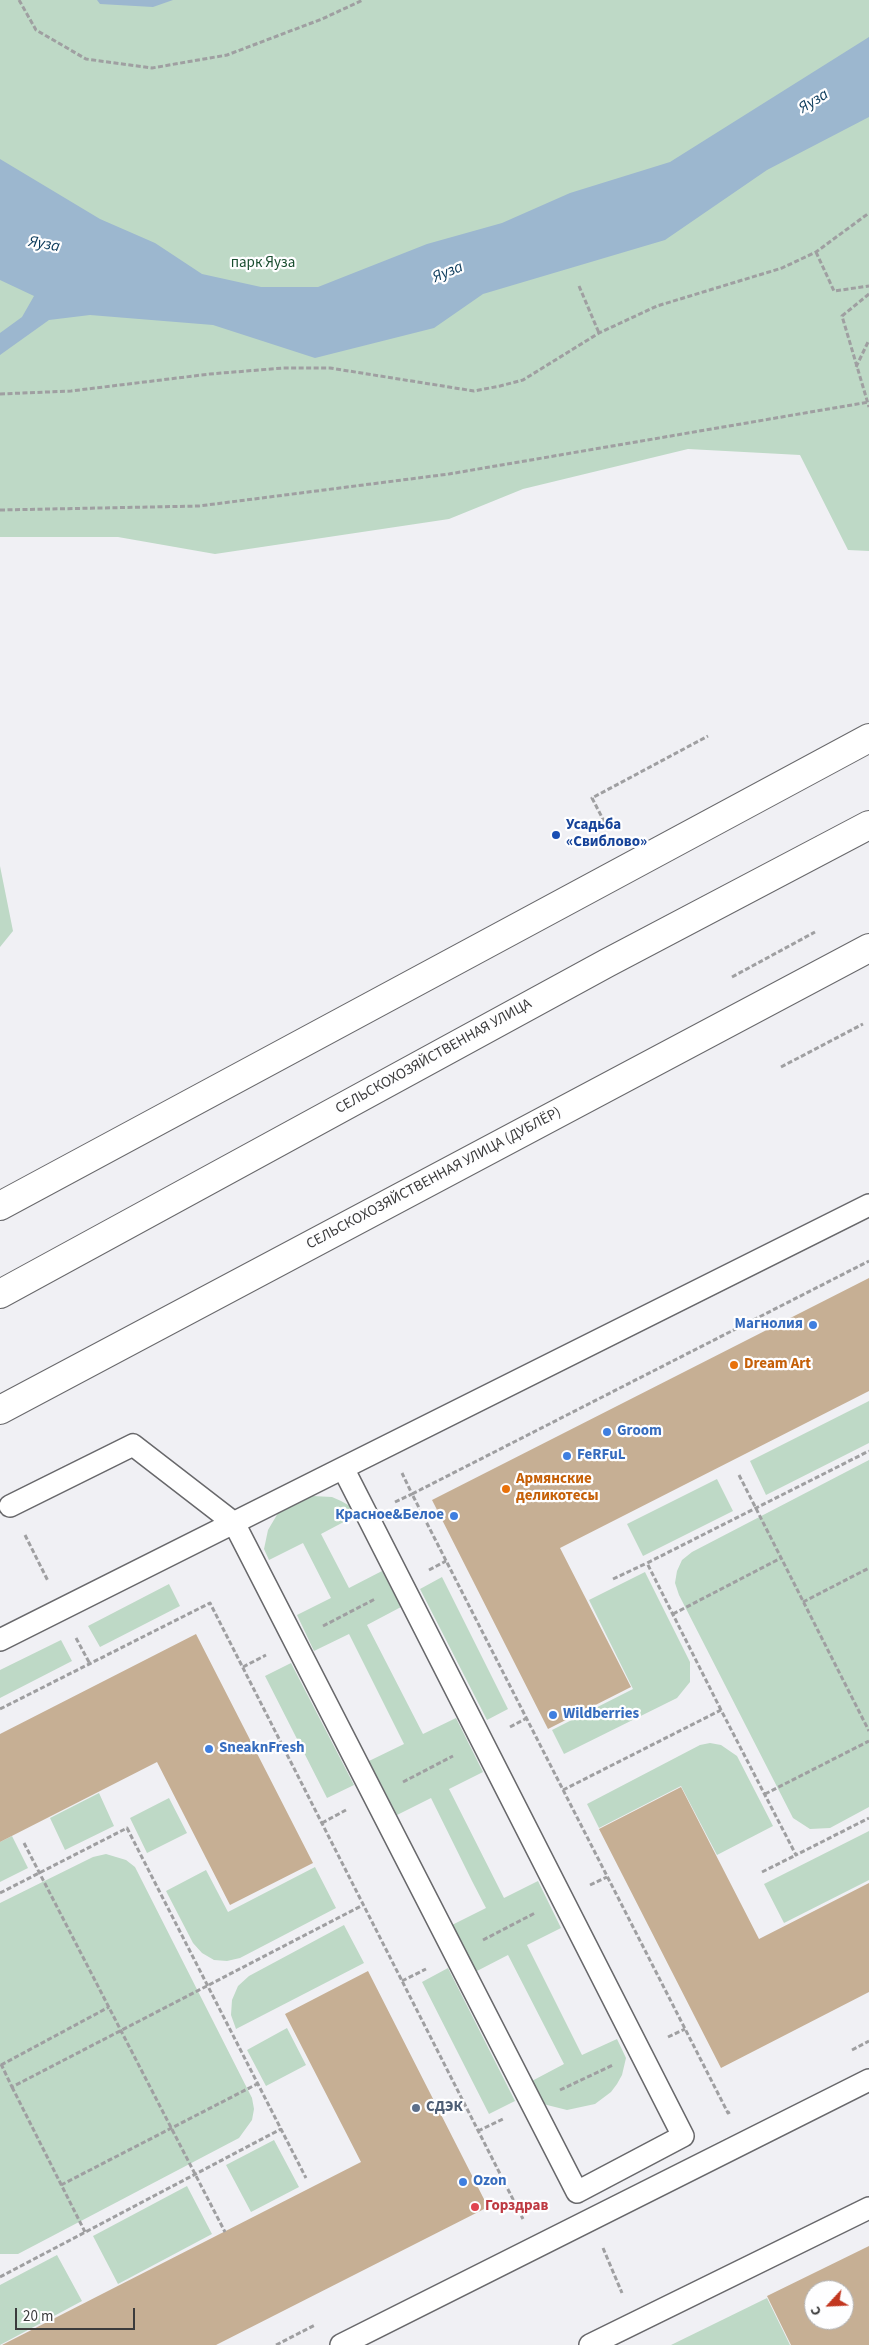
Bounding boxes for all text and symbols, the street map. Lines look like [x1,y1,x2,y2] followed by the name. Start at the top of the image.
[796,86,832,118] water label: Яуза
[27,233,61,257] water label: Яуза
[231,255,295,273] park label: парк Яуза
[430,258,466,288] water label: Яуза
[566,817,647,852] place label: Усадьба «Свиблово»
[550,829,562,841] marker: Усадьба «Свиблово»
[333,995,535,1119] street label: СЕЛЬСКОХОЗЯЙСТВЕННАЯ УЛИЦА
[304,1104,564,1254] street label: СЕЛЬСКОХОЗЯЙСТВЕННАЯ УЛИЦА (ДУБЛЁР)
[735,1316,803,1334] place label: Магнолия
[807,1319,819,1331] marker: Магнолия
[744,1356,811,1374] place label: Dream Art
[728,1359,740,1371] marker: Dream Art
[617,1423,662,1441] place label: Groom
[601,1426,613,1438] marker: Groom
[577,1447,625,1465] place label: FeRFuL
[561,1450,573,1462] marker: FeRFuL
[516,1471,599,1506] place label: Армянские деликотесы
[500,1483,512,1495] marker: Армянские деликотесы
[335,1507,444,1525] place label: Красное&Белое
[448,1510,460,1522] marker: Красное&Белое
[563,1706,639,1724] place label: Wildberries
[547,1709,559,1721] marker: Wildberries
[219,1740,305,1758] place label: SneaknFresh
[203,1743,215,1755] marker: SneaknFresh
[426,2099,463,2117] place label: СДЭК
[410,2102,422,2114] marker: СДЭК
[473,2173,507,2191] place label: Ozon
[457,2176,469,2188] marker: Ozon
[485,2198,548,2216] place label: Горздрав
[469,2201,481,2213] marker: Горздрав
[804,2280,854,2330] north arrow
[18,2298,138,2330] scale bar
[806,2303,827,2319] text: С
[23,2306,53,2327] text: 20 m

